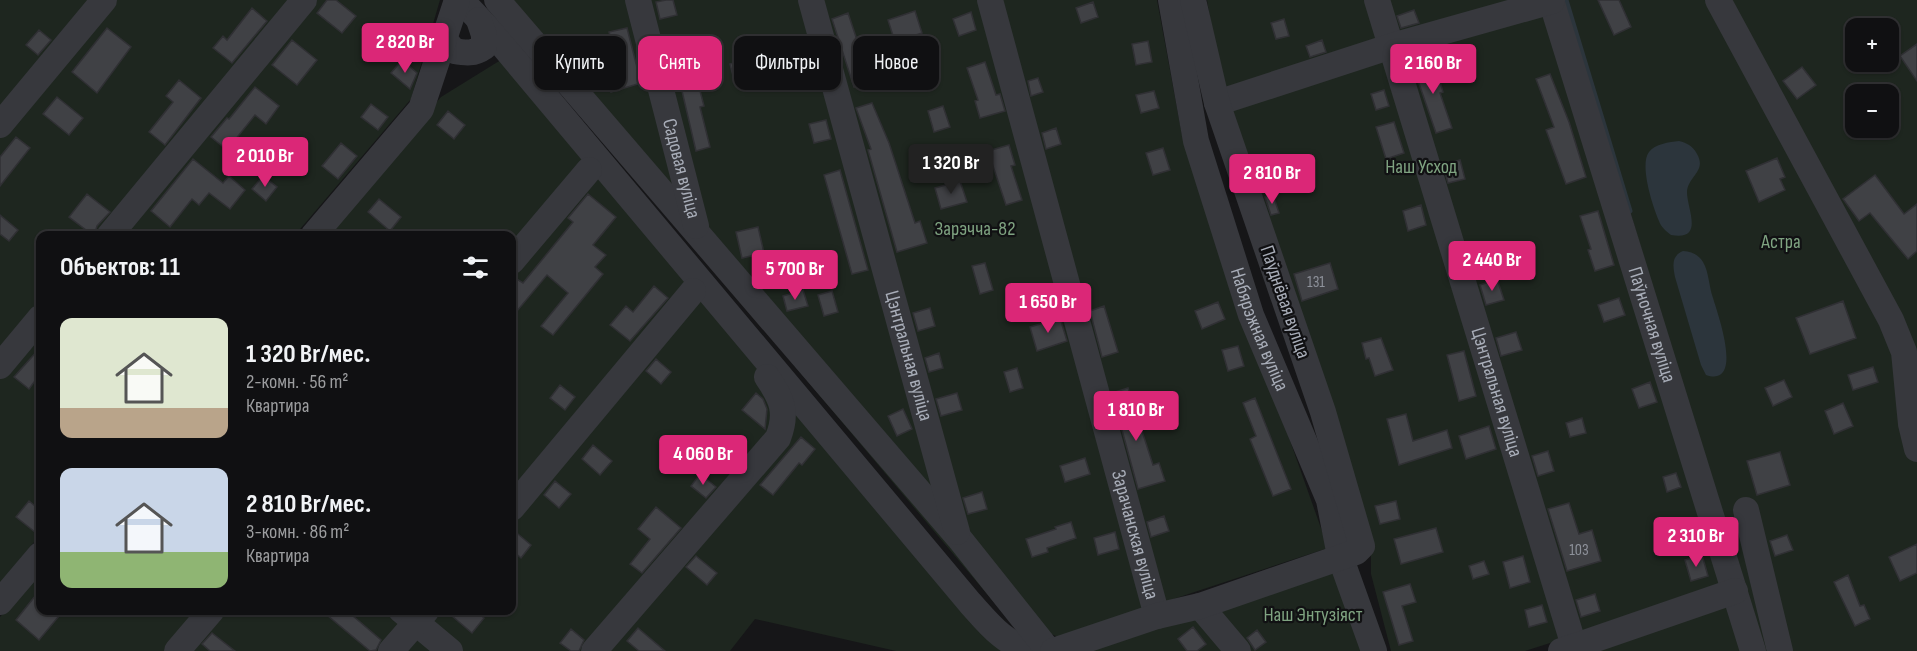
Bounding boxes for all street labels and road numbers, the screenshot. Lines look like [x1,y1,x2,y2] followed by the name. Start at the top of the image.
[657,116,706,221] street label: Садовая вуліца
[1254,242,1316,362] street label: Паўднёвая вуліца
[1623,264,1681,385] street label: Паўночная вуліца
[1225,265,1294,395] street label: Набярэжная вуліца
[879,288,938,424] street label: Цэнтральная вуліца
[1466,325,1528,460] street label: Цэнтральная вуліца
[1106,467,1164,602] street label: Зарачанская вуліца

